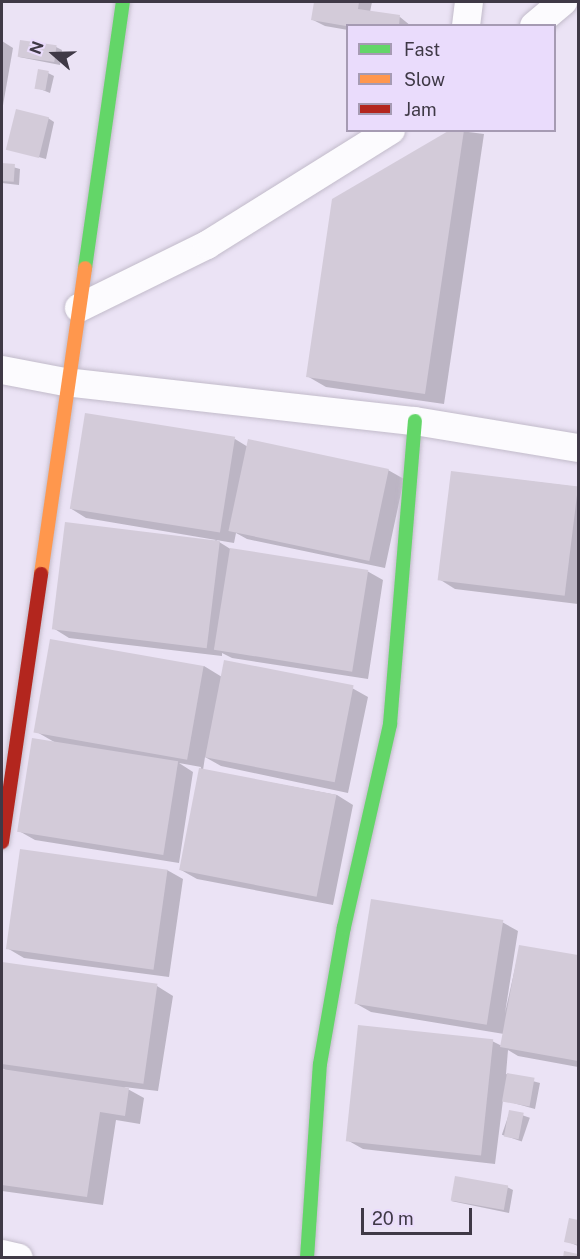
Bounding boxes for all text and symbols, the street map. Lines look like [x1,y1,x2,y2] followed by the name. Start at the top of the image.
[24,24,84,84] north arrow
[346,24,556,132] legend
[26,39,48,57] text: N
[404,39,440,60] text: Fast
[404,69,445,90] text: Slow
[404,99,437,120] text: Jam
[364,1196,475,1234] scale bar
[372,1208,414,1229] text: 20 m

